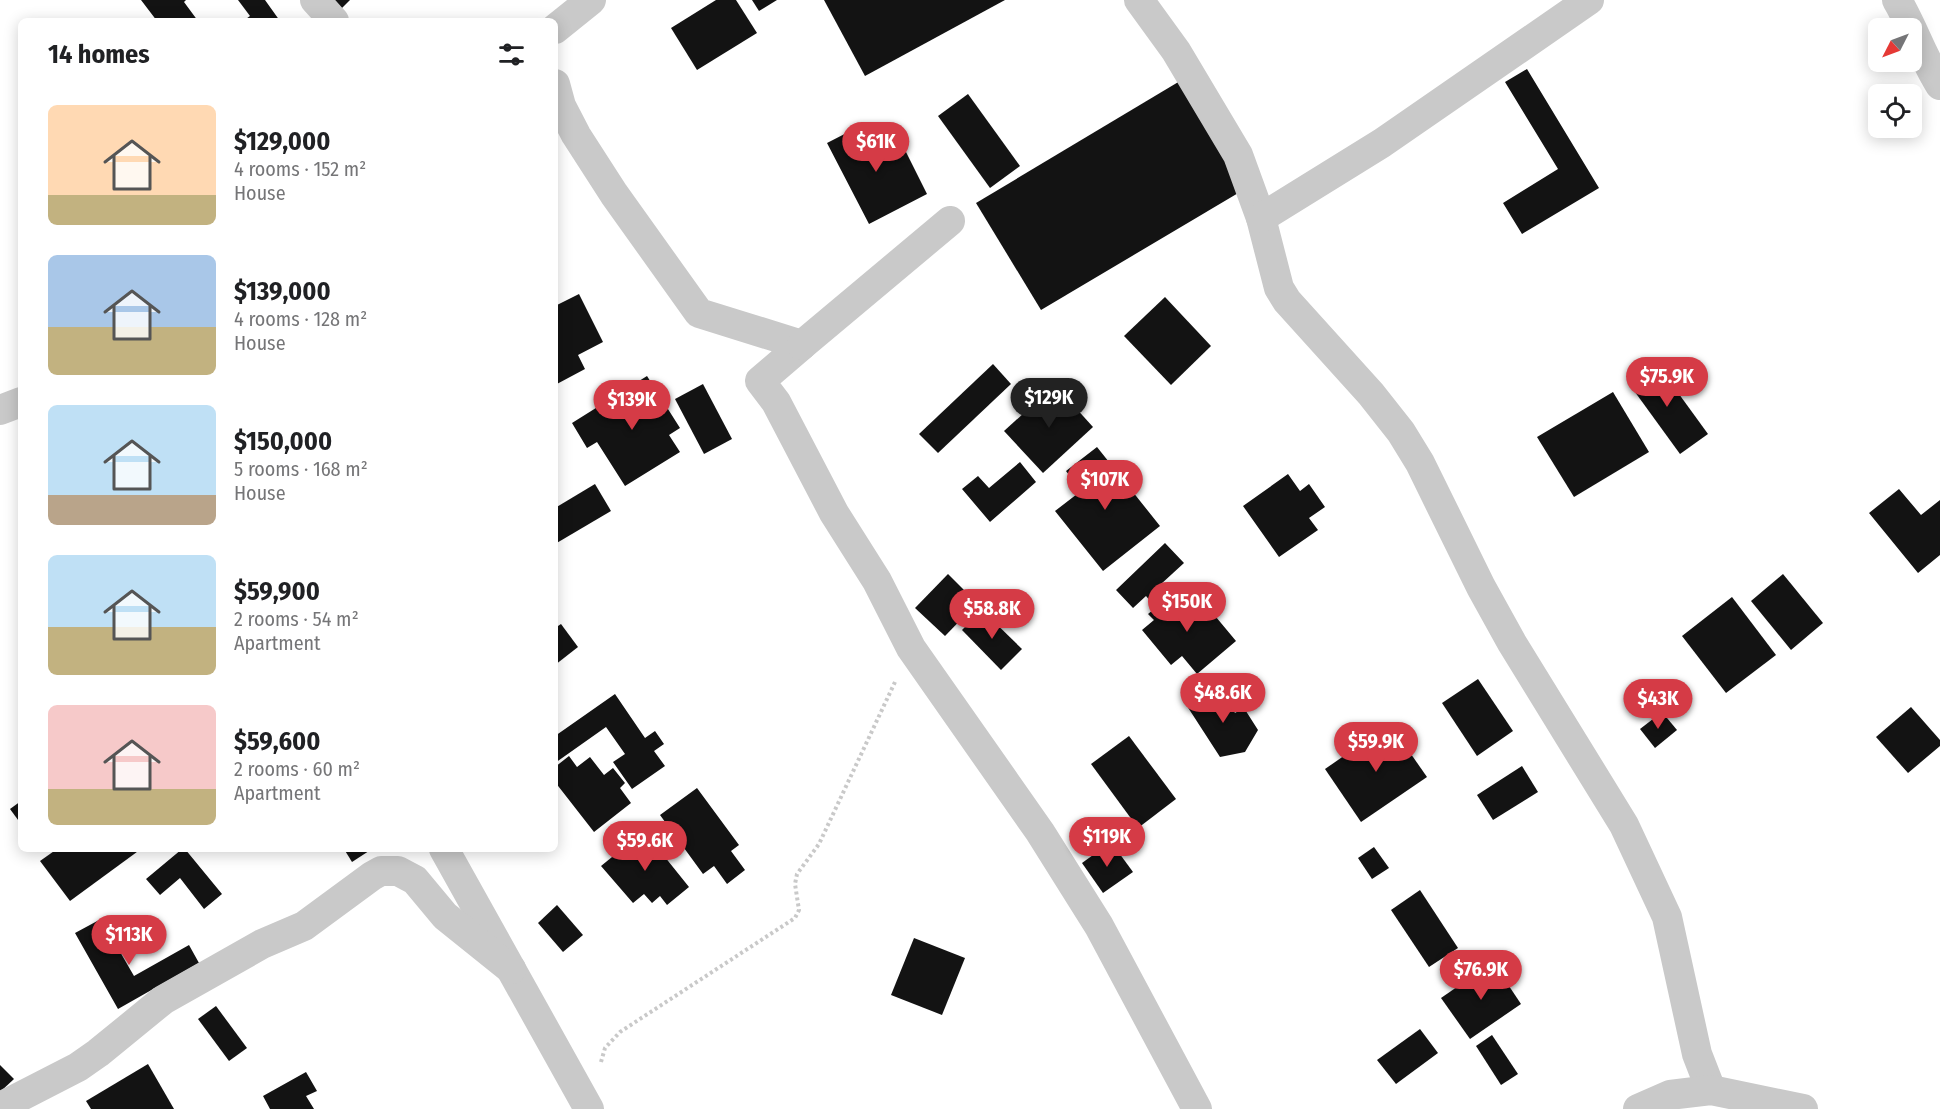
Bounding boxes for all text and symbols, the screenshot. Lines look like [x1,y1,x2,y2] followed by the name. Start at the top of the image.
[1868,18,1922,72] north arrow
[1868,18,1922,138] map controls
[495,38,528,71] icon: filters
[48,39,150,70] text: 14 homes
[1868,84,1922,138] button: locate
[840,122,912,173] pin: $61K
[234,126,330,157] text: $129,000
[96,129,168,201] icon: home
[856,129,896,153] text: $61K
[234,157,366,181] text: 4 rooms · 152 m²
[234,181,286,205] text: House
[234,276,331,307] text: $139,000
[96,279,168,351] icon: home
[234,307,367,331] text: 4 rooms · 128 m²
[234,331,286,355] text: House
[1618,357,1716,408] pin: $75.9K
[1640,364,1694,388] text: $75.9K
[1007,378,1091,429] pin: $129K
[590,380,674,431] pin: $139K
[1025,385,1073,409] text: $129K
[608,387,656,411] text: $139K
[234,426,332,457] text: $150,000
[96,429,168,501] icon: home
[234,457,368,481] text: 5 rooms · 168 m²
[1063,460,1147,511] pin: $107K
[1081,467,1129,491] text: $107K
[234,481,286,505] text: House
[234,576,320,607] text: $59,900
[96,579,168,651] icon: home
[1145,582,1229,633] pin: $150K
[943,589,1041,640] pin: $58.8K
[1162,589,1212,613] text: $150K
[963,596,1021,620] text: $58.8K
[234,607,359,631] text: 2 rooms · 54 m²
[234,631,321,655] text: Apartment
[1174,673,1272,724] pin: $48.6K
[1622,679,1694,730] pin: $43K
[1194,680,1252,704] text: $48.6K
[1637,686,1679,710] text: $43K
[1327,722,1425,773] pin: $59.9K
[234,726,320,757] text: $59,600
[96,729,168,801] icon: home
[1348,729,1404,753] text: $59.9K
[234,757,360,781] text: 2 rooms · 60 m²
[234,781,321,805] text: Apartment
[1065,817,1149,868] pin: $119K
[596,821,694,872] pin: $59.6K
[1083,824,1131,848] text: $119K
[617,828,673,852] text: $59.6K
[87,915,171,966] pin: $113K
[106,922,152,946] text: $113K
[1432,950,1530,1001] pin: $76.9K
[1454,957,1508,981] text: $76.9K

